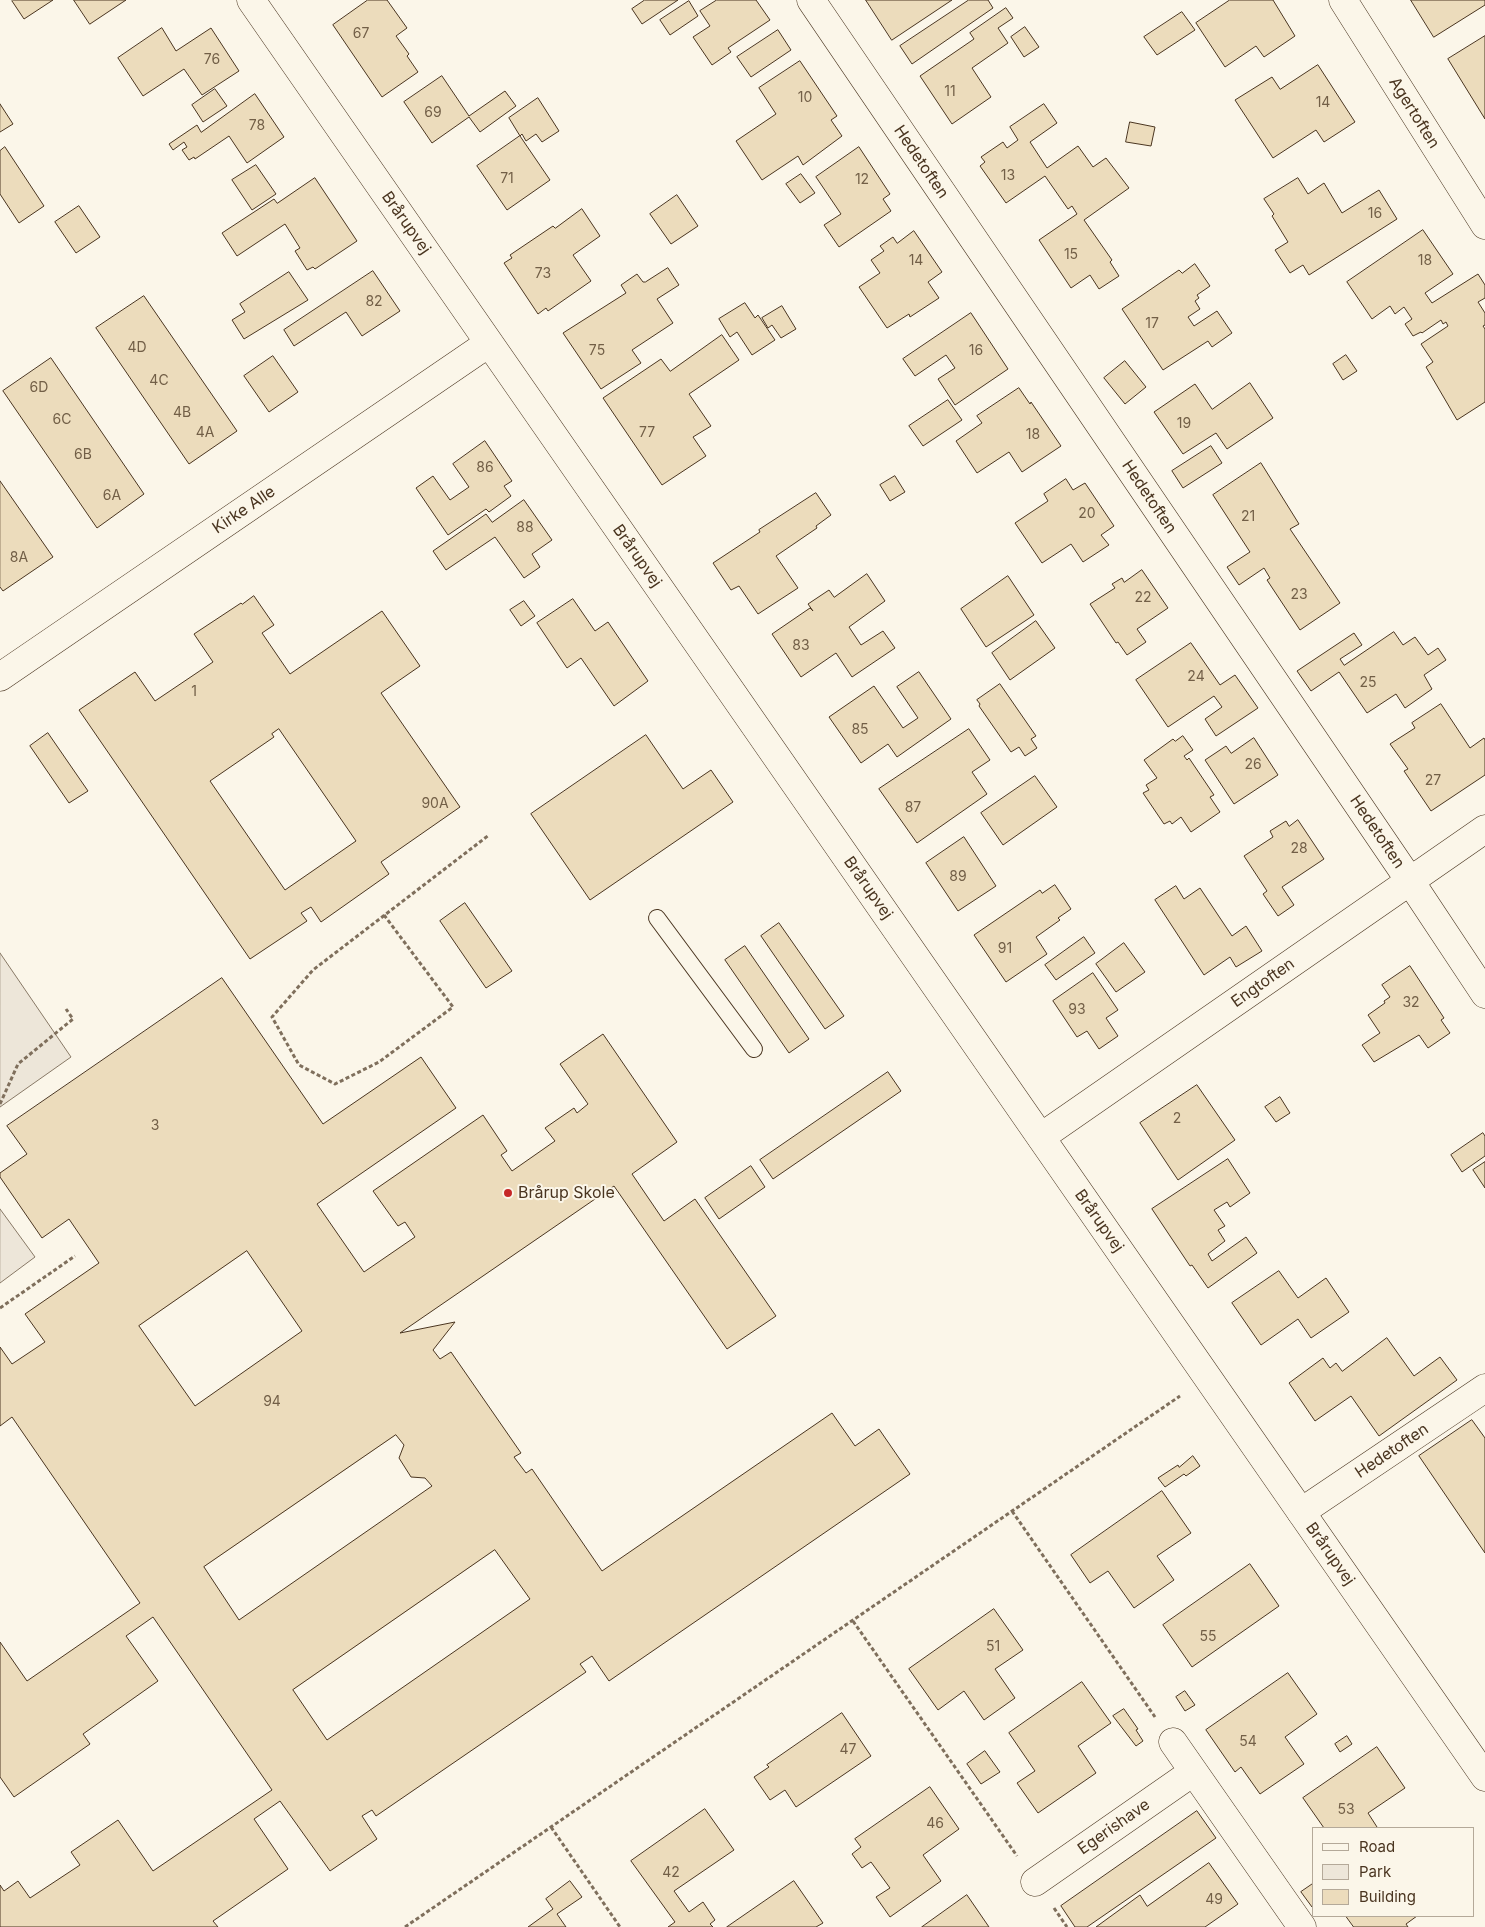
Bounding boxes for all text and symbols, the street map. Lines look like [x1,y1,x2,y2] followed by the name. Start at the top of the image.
[353,26,369,42] house number: 67
[204,52,220,68] house number: 76
[1385,74,1443,152] street label: Agertoften
[944,84,956,100] house number: 11
[798,90,812,106] house number: 10
[1316,95,1330,111] house number: 14
[424,105,442,121] house number: 69
[249,118,265,134] house number: 78
[889,122,953,202] street label: Hedetoften
[1001,168,1015,184] house number: 13
[500,171,514,187] house number: 71
[855,172,869,188] house number: 12
[377,188,435,258] street label: Brårupvej
[1368,206,1382,222] house number: 16
[1064,247,1078,263] house number: 15
[909,253,923,269] house number: 14
[1418,253,1432,269] house number: 18
[535,266,551,282] house number: 73
[365,294,383,310] house number: 82
[1145,316,1159,332] house number: 17
[127,340,147,356] house number: 4D
[589,343,605,359] house number: 75
[969,343,983,359] house number: 16
[149,373,169,389] house number: 4C
[30,380,48,396] house number: 6D
[173,405,191,421] house number: 4B
[53,412,71,428] house number: 6C
[1177,416,1191,432] house number: 19
[196,425,214,441] house number: 4A
[639,425,655,441] house number: 77
[1026,427,1040,443] house number: 18
[74,447,92,463] house number: 6B
[1117,457,1181,537] street label: Hedetoften
[476,460,494,476] house number: 86
[209,482,279,538] street label: Kirke Alle
[103,488,121,504] house number: 6A
[1078,506,1096,522] house number: 20
[1241,509,1255,525] house number: 21
[516,520,534,536] house number: 88
[608,521,666,591] street label: Brårupvej
[10,550,28,566] house number: 8A
[1290,587,1308,603] house number: 23
[1134,590,1152,606] house number: 22
[792,638,810,654] house number: 83
[1187,669,1205,685] house number: 24
[1359,675,1377,691] house number: 25
[191,684,197,700] house number: 1
[851,722,869,738] house number: 85
[1244,757,1262,773] house number: 26
[1425,773,1441,789] house number: 27
[1345,792,1409,872] street label: Hedetoften
[421,796,449,812] house number: 90A
[905,800,921,816] house number: 87
[1290,841,1308,857] house number: 28
[839,853,897,923] street label: Brårupvej
[949,869,967,885] house number: 89
[998,941,1012,957] house number: 91
[1228,954,1298,1012] street label: Engtoften
[1402,995,1420,1011] house number: 32
[1068,1002,1086,1018] house number: 93
[1173,1111,1181,1127] house number: 2
[151,1118,159,1134] house number: 3
[518,1183,615,1203] place label: Brårup Skole
[1070,1186,1128,1256] street label: Brårupvej
[502,1187,514,1199] marker: Brårup Skole
[263,1394,281,1410] house number: 94
[1352,1419,1432,1483] street label: Hedetoften
[1301,1519,1359,1589] street label: Brårupvej
[1199,1629,1217,1645] house number: 55
[986,1639,1000,1655] house number: 51
[1239,1734,1257,1750] house number: 54
[840,1742,856,1758] house number: 47
[1074,1795,1154,1859] street label: Egerishave
[1337,1802,1355,1818] house number: 53
[926,1816,944,1832] house number: 46
[1312,1827,1475,1917] legend
[1359,1837,1395,1856] text: Road
[1359,1862,1391,1881] text: Park
[662,1865,680,1881] house number: 42
[1359,1887,1416,1906] text: Building
[1205,1892,1223,1908] house number: 49

